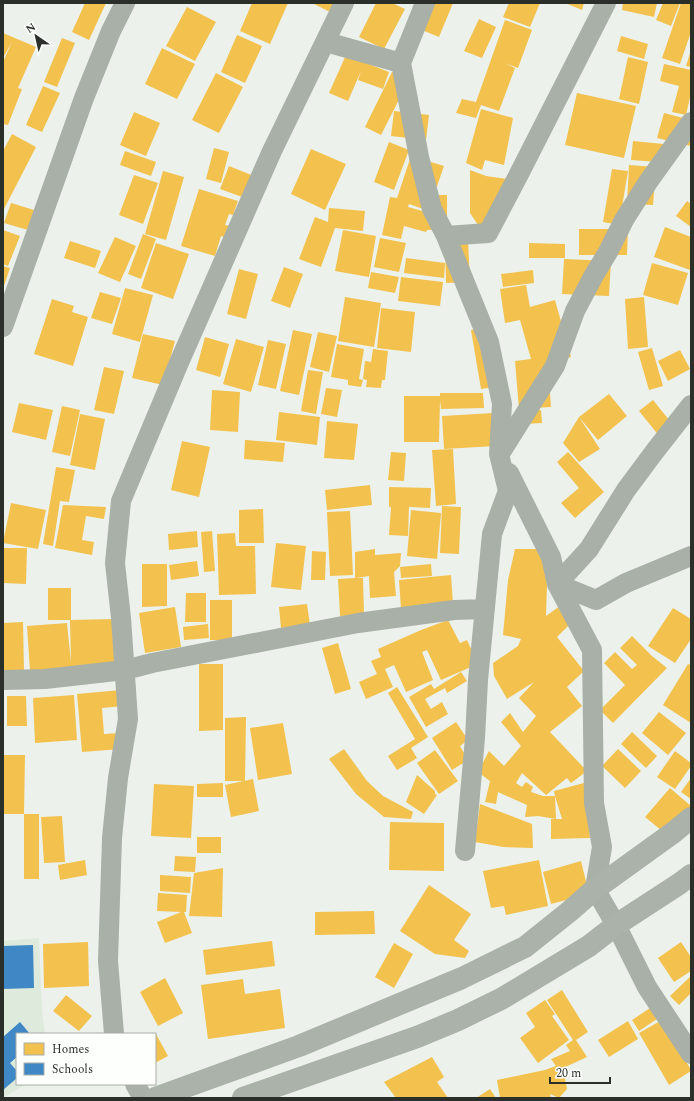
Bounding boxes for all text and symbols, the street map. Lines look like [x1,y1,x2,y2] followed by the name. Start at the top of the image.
[16,16,56,56] north arrow
[22,19,39,38] text: N
[16,1033,156,1085] legend
[52,1040,90,1059] text: Homes
[550,1059,610,1085] scale bar
[52,1060,93,1079] text: Schools
[556,1064,581,1083] text: 20 m

